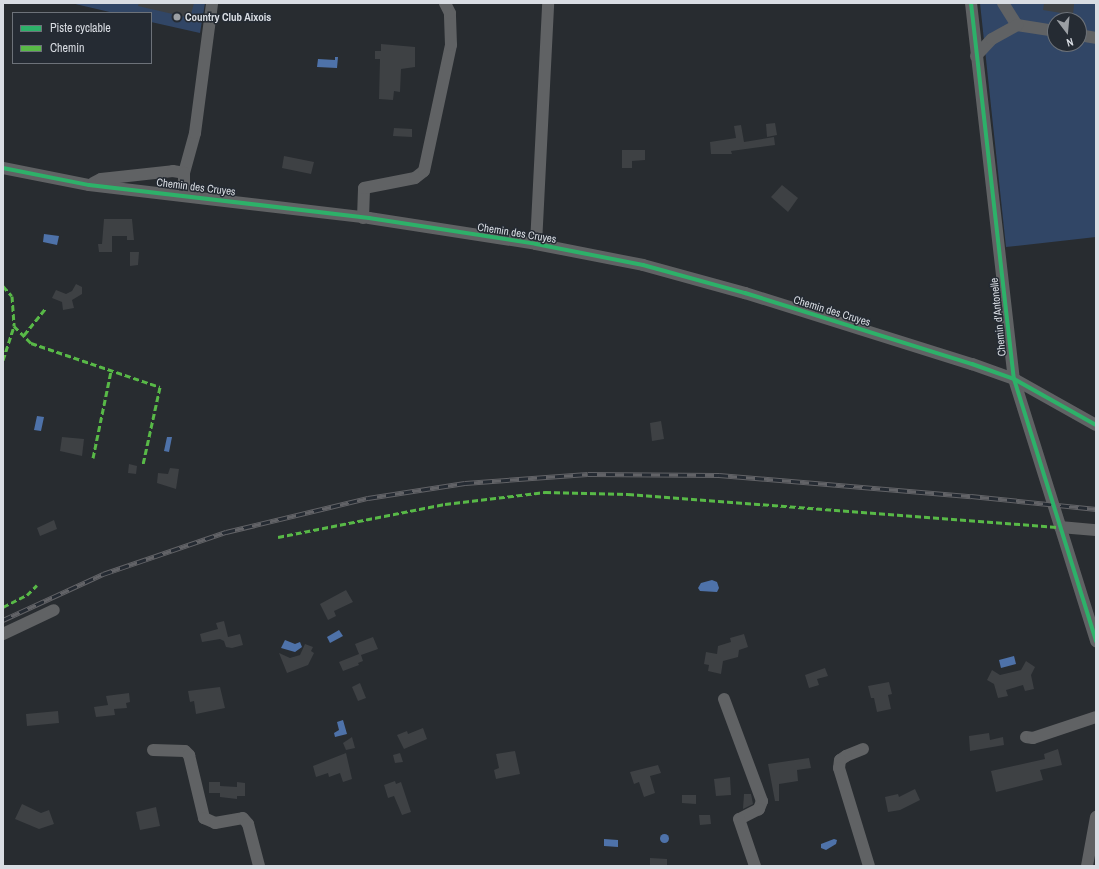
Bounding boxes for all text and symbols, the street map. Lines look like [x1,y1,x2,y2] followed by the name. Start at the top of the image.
[185,10,272,24] place label: Country Club Aixois
[12,12,152,64] legend
[172,12,182,22] marker: Country Club Aixois
[1047,12,1087,52] north arrow
[50,20,111,36] text: Piste cyclable
[1065,35,1075,50] text: N
[50,40,84,56] text: Chemin
[156,176,236,198] street label: Chemin des Cruyes
[477,220,557,246] street label: Chemin des Cruyes
[987,277,1009,357] street label: Chemin d'Antonelle
[792,293,872,329] street label: Chemin des Cruyes

